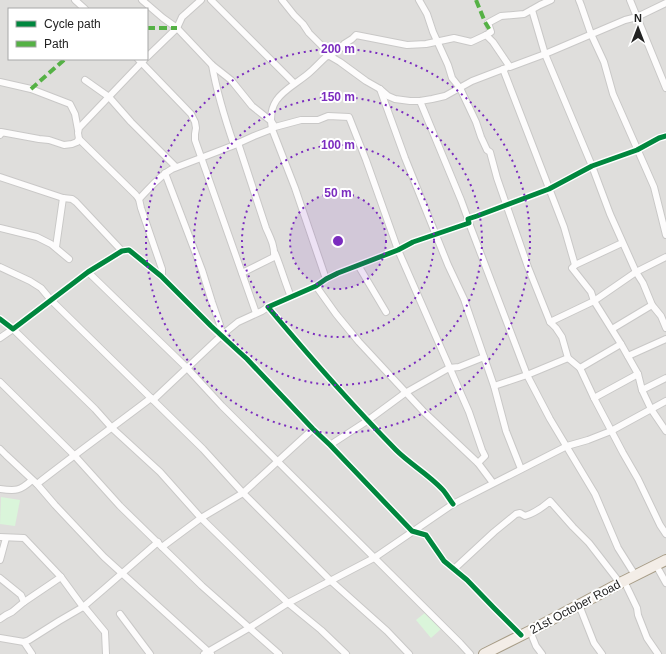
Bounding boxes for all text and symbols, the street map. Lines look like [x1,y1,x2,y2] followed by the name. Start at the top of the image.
[8,8,148,60] legend
[618,8,658,48] north arrow
[634,12,642,24] text: N
[44,17,101,31] text: Cycle path
[44,37,69,51] text: Path
[321,42,355,56] text: 200 m
[321,90,355,104] text: 150 m
[321,138,355,152] text: 100 m
[324,186,352,200] text: 50 m
[331,234,345,248] centre of rings
[527,577,623,637] street label: 21st October Road

